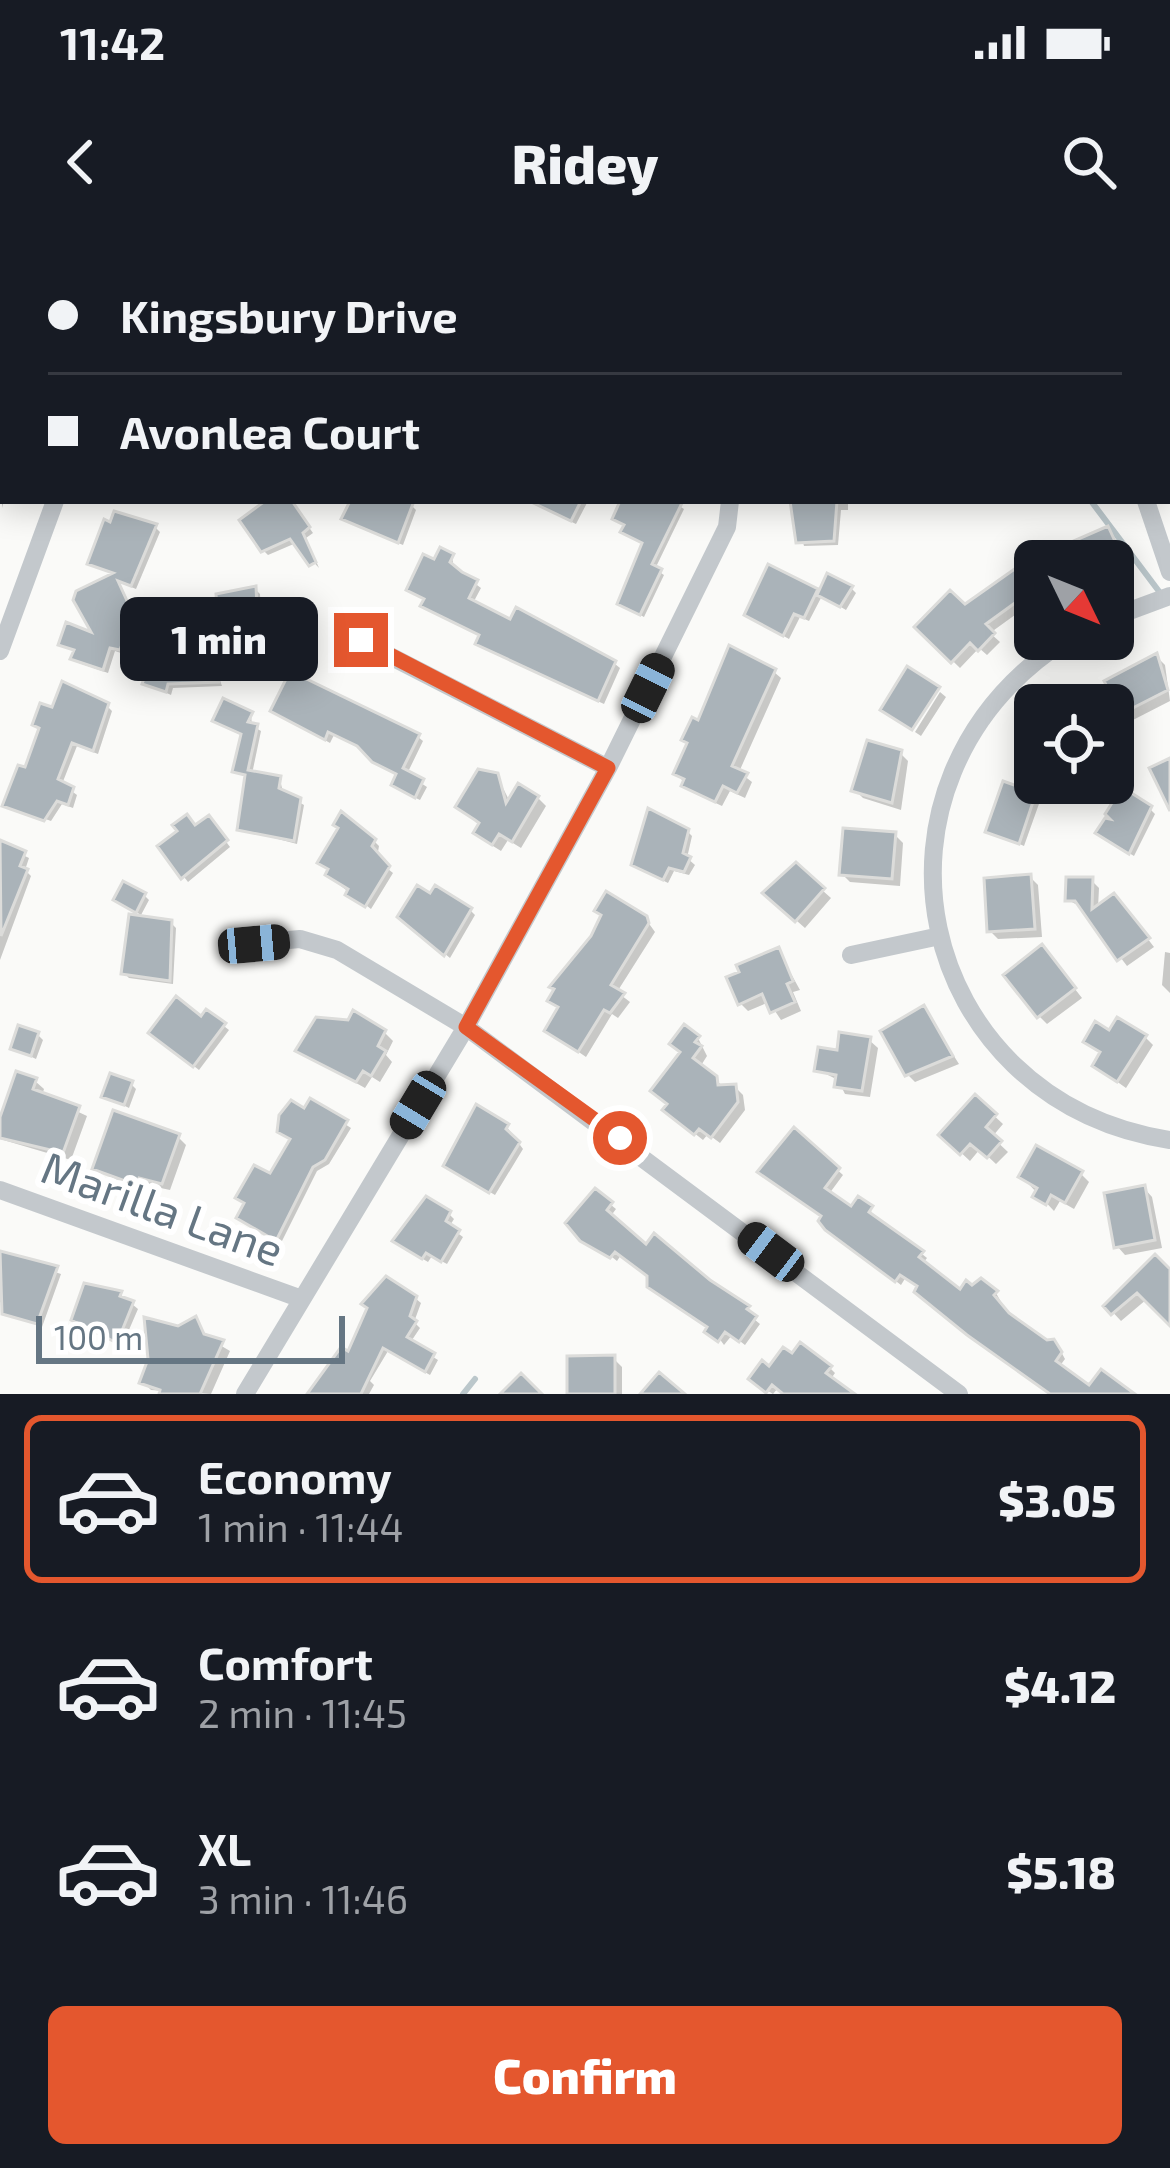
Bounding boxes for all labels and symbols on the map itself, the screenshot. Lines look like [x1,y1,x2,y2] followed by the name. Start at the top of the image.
[1014,540,1134,660] north arrow
[121,598,319,682] callout: 1 min
[334,613,388,667] route end
[616,648,680,728] car
[217,923,291,965] car
[384,1065,452,1145] car
[593,1111,647,1165] route start
[35,1138,291,1276] street label: Marilla Lane
[731,1216,811,1288] car
[36,1310,345,1363] scale bar

